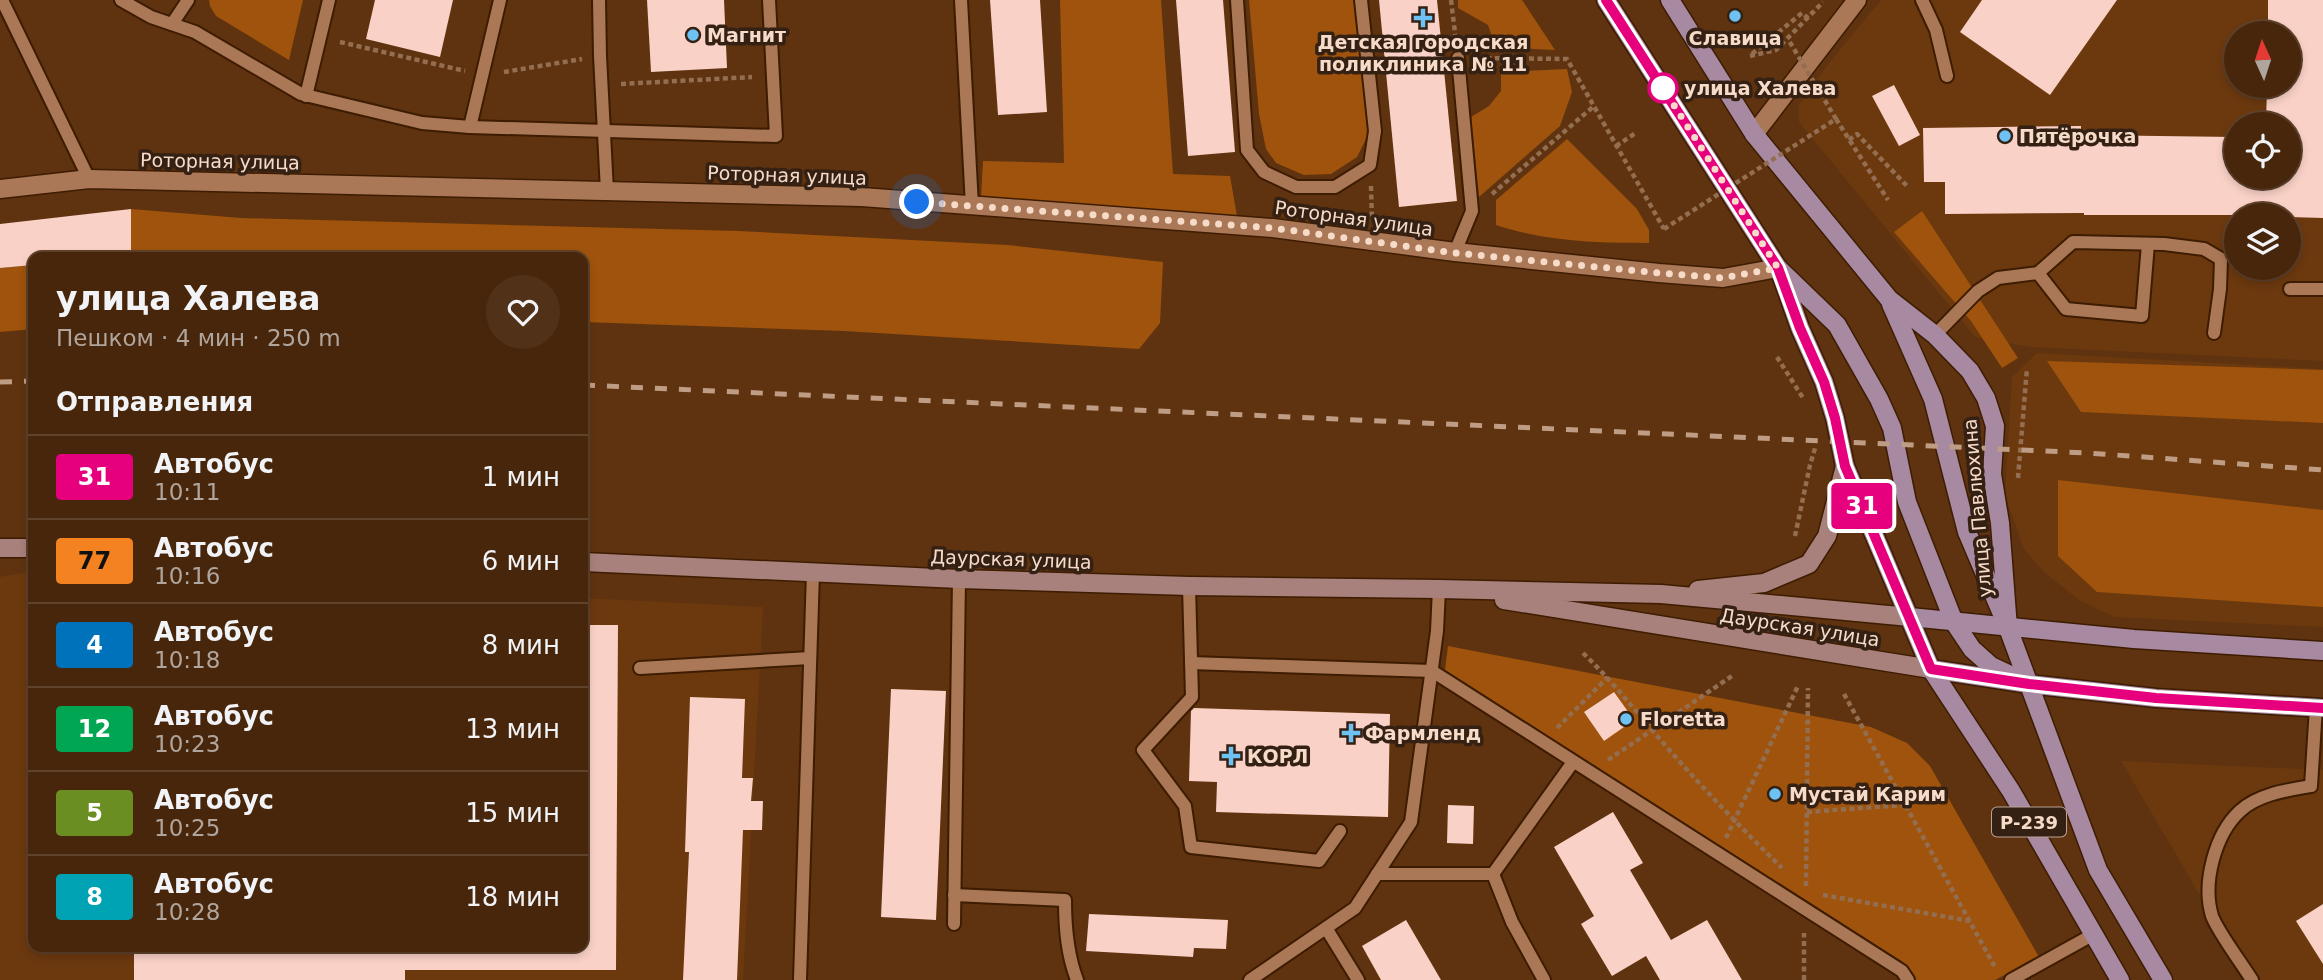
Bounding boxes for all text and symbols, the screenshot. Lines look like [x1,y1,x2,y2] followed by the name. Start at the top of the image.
[1413,8,1433,28] marker: Детская городская поликлиника № 11
[1727,8,1743,24] marker: Славица
[2224,21,2301,98] north arrow
[2224,21,2301,280] map controls
[707,24,786,46] place label: Магнит
[685,27,701,43] marker: Магнит
[1689,27,1781,49] place label: Славица
[1318,31,1528,75] place label: Детская городская поликлиника № 11
[1648,73,1678,103] marker: улица Халева
[1684,77,1836,99] place label: улица Халева
[2224,112,2301,189] button: locate
[2019,125,2136,147] place label: Пятёрочка
[1997,128,2013,144] marker: Пятёрочка
[140,149,300,173] street label: Роторная улица
[707,161,867,189] street label: Роторная улица
[899,184,934,219] your location
[1273,196,1435,240] street label: Роторная улица
[2224,203,2301,280] button: layers
[486,275,560,349] button: heart
[56,279,320,318] text: улица Халева
[56,325,341,351] text: Пешком · 4 мин · 250 m
[56,387,253,417] text: Отправления
[1958,418,1996,598] street label: улица Павлюхина
[154,449,274,479] text: Автобус
[482,462,560,492] text: 1 мин
[78,463,111,491] text: 31
[154,479,220,505] text: 10:11
[1830,483,1894,529] line badge: 31
[1845,492,1879,520] text: 31
[154,533,274,563] text: Автобус
[930,545,1092,573] street label: Даурская улица
[482,546,560,576] text: 6 мин
[78,547,111,575] text: 77
[154,563,220,589] text: 10:16
[1719,604,1881,650] street label: Даурская улица
[154,617,274,647] text: Автобус
[482,630,560,660] text: 8 мин
[86,631,103,659] text: 4
[154,647,220,673] text: 10:18
[154,701,274,731] text: Автобус
[1640,708,1726,730] place label: Floretta
[1618,711,1634,727] marker: Floretta
[465,714,560,744] text: 13 мин
[78,715,111,743] text: 12
[1365,722,1481,744] place label: Фармленд
[1343,725,1359,741] marker: Фармленд
[154,731,220,757] text: 10:23
[1247,745,1308,767] place label: КОРЛ
[1221,746,1241,766] marker: КОРЛ
[1789,783,1946,805] place label: Мустай Карим
[154,785,274,815] text: Автобус
[1767,786,1783,802] marker: Мустай Карим
[465,798,560,828] text: 15 мин
[86,799,103,827] text: 5
[1992,808,2066,836] road number: Р-239
[154,815,220,841] text: 10:25
[154,869,274,899] text: Автобус
[465,882,560,912] text: 18 мин
[86,883,103,911] text: 8
[154,899,220,925] text: 10:28

